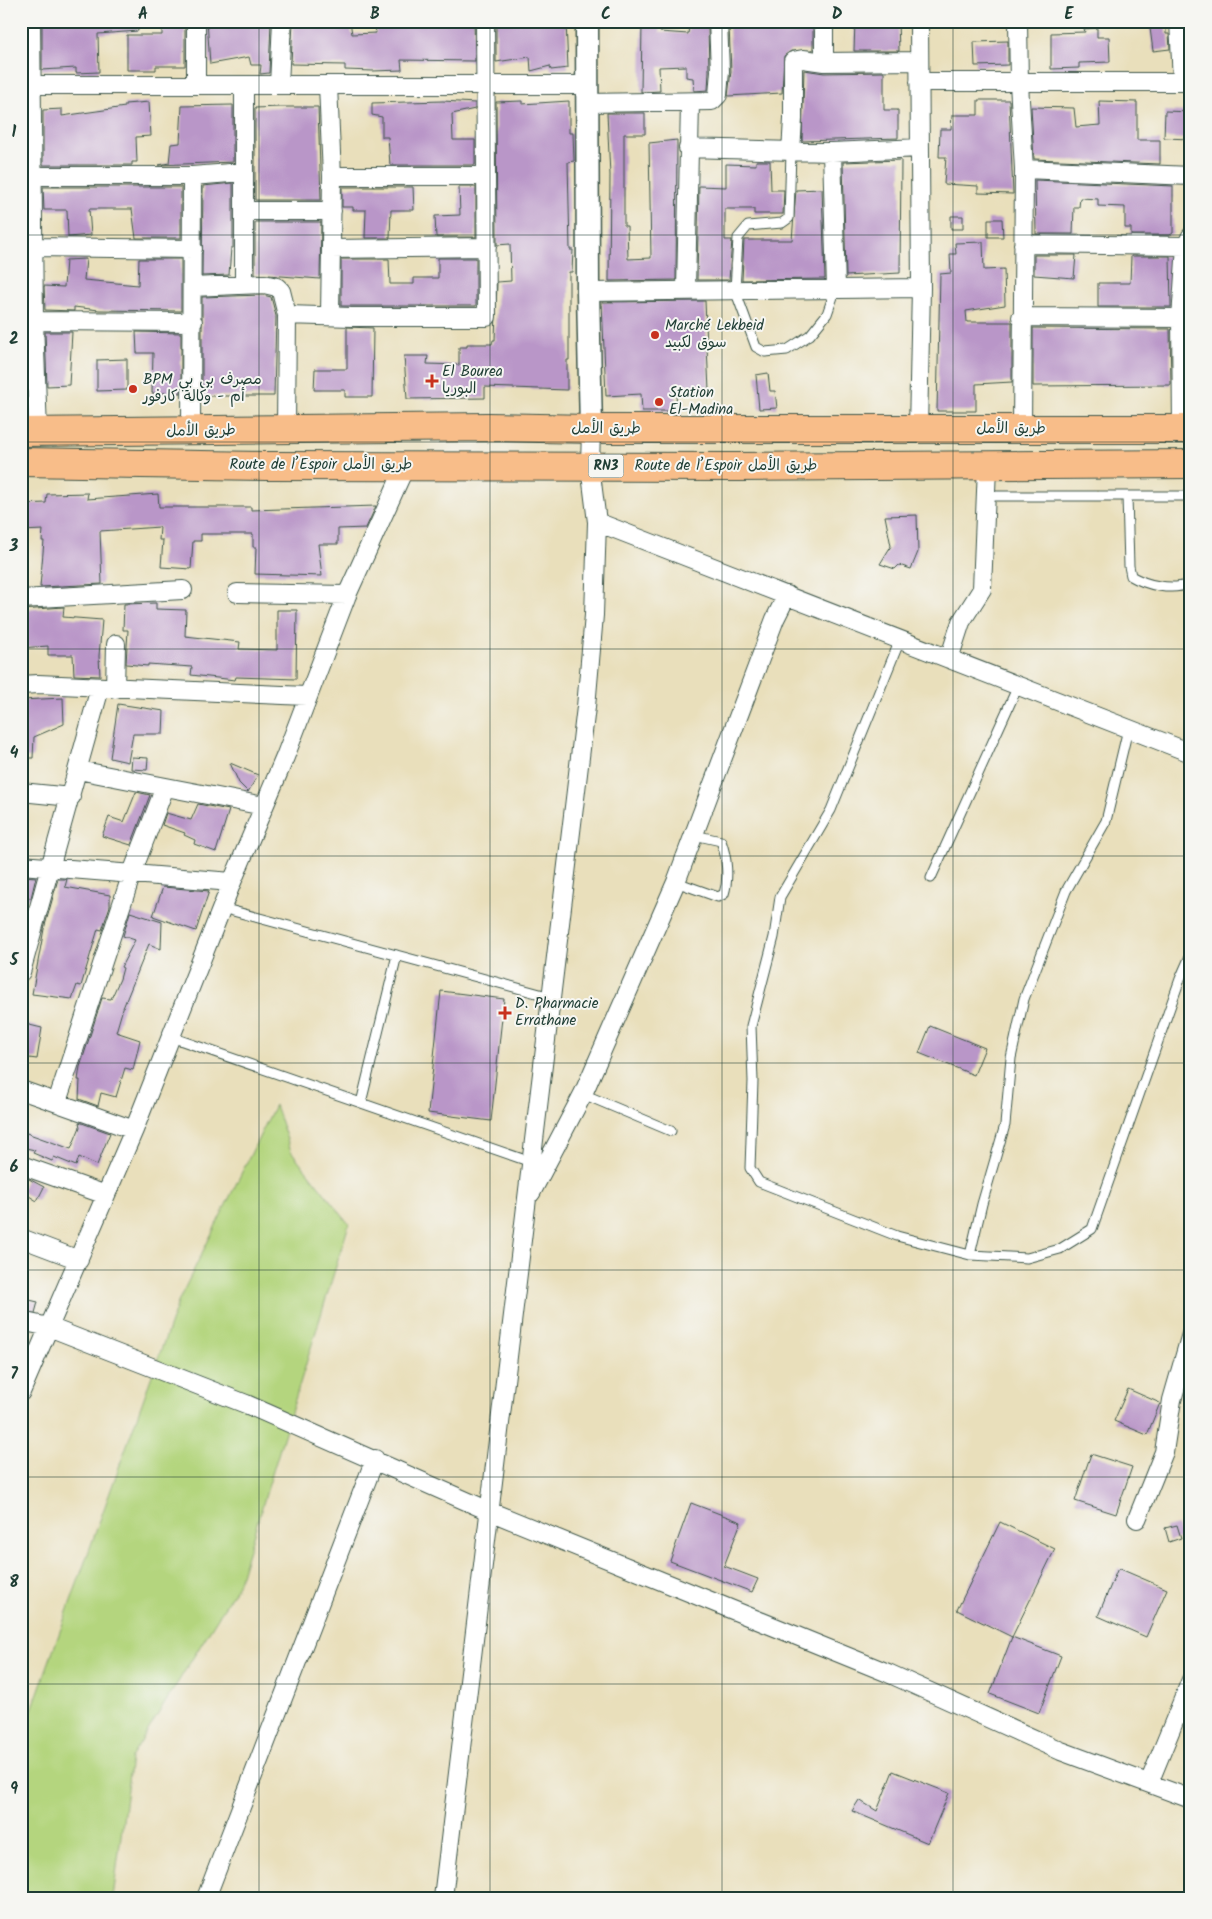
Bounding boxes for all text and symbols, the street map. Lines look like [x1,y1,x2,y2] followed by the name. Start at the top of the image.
[138,2,148,27] text: A
[370,2,380,27] text: B
[601,2,611,27] text: C
[832,2,843,27] text: D
[1065,2,1075,27] text: E
[12,120,17,145] text: 1
[665,314,764,355] place label: Marché Lekbeid سوق لكبيد
[9,327,19,352] text: 2
[649,329,661,341] marker: Marché Lekbeid سوق لكبيد
[442,360,503,401] place label: El Bourea البوريا
[142,368,262,409] place label: BPM مصرف بي بي أم - وكالة كارفور
[426,375,438,387] marker: El Bourea البوريا
[669,381,733,422] place label: Station El-Madina
[127,383,139,395] marker: BPM مصرف بي بي أم - وكالة كارفور
[653,396,665,408] marker: Station El-Madina
[571,417,641,441] street label: طريق الأمل
[976,417,1046,441] street label: طريق الأمل
[166,418,236,444] street label: طريق الأمل
[230,453,412,477] street label: Route de l’Espoir طريق الأمل
[588,454,624,478] road number: RN3
[635,454,817,478] street label: Route de l’Espoir طريق الأمل
[9,534,19,559] text: 3
[10,741,19,766] text: 4
[9,948,20,973] text: 5
[515,992,599,1033] place label: D. Pharmacie Errathane
[499,1007,511,1019] marker: D. Pharmacie Errathane
[10,1155,19,1180] text: 6
[10,1362,18,1387] text: 7
[9,1570,19,1595] text: 8
[10,1777,18,1802] text: 9

